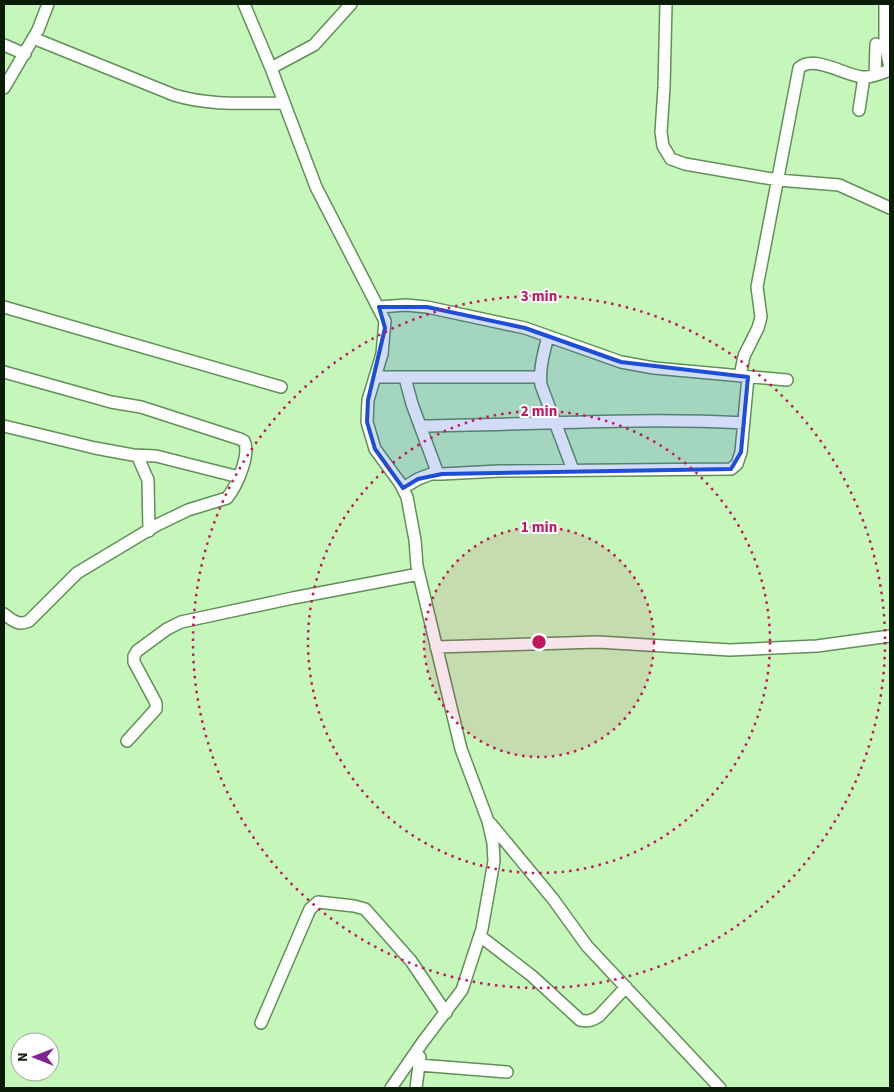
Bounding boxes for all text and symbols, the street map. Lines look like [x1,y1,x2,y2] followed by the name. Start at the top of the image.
[521,286,557,307] text: 3 min
[521,401,557,422] text: 2 min
[521,517,557,538] text: 1 min
[530,633,548,651] centre of rings
[10,1032,60,1082] north arrow
[13,1052,33,1062] text: N

